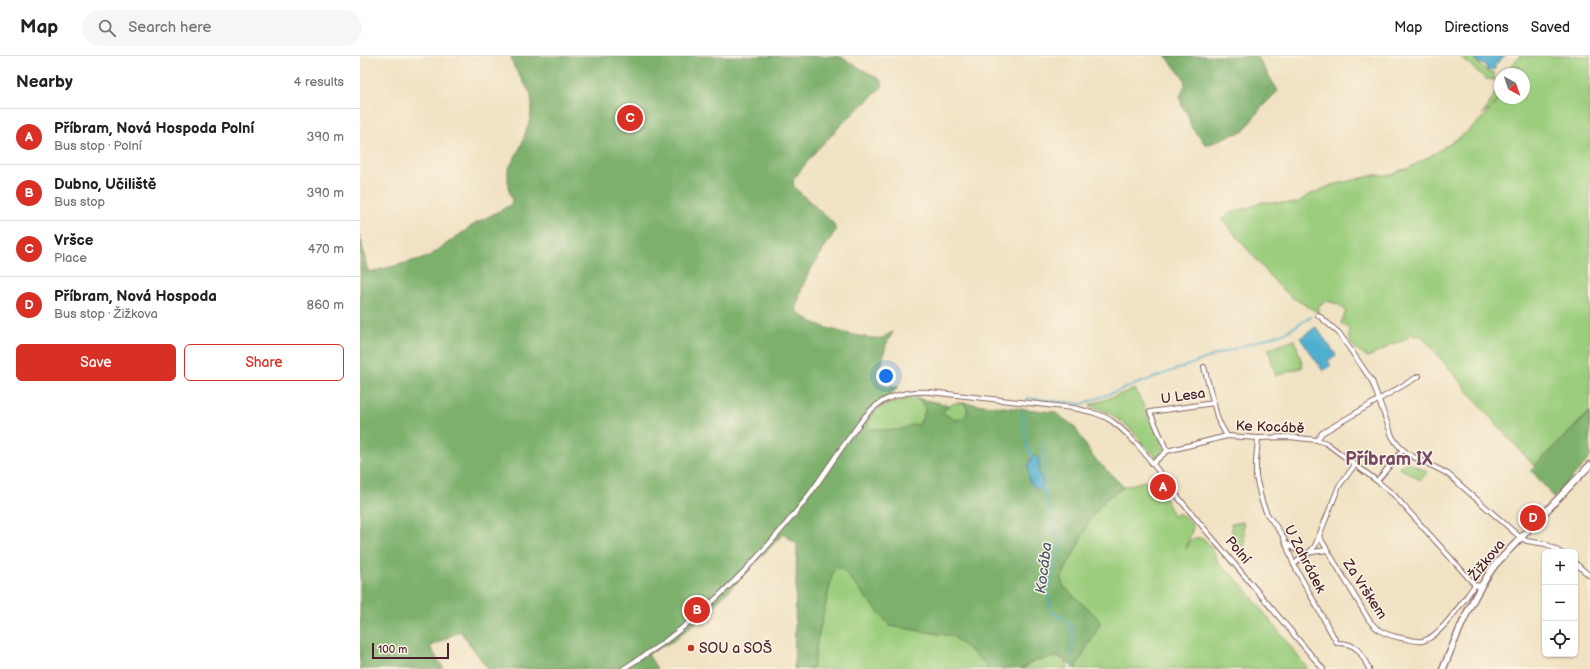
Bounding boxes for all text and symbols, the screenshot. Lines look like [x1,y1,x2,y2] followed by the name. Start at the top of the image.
[82,10,362,46] search box
[20,16,58,39] text: Map
[96,17,118,39] icon: search
[128,18,211,37] text: Search here
[1394,19,1422,36] text: Map
[1444,19,1509,36] text: Directions
[1531,19,1570,36] text: Saved
[1494,68,1530,104] north arrow
[16,72,73,92] text: Nearby
[294,74,344,90] text: 4 results
[617,103,643,133] pin: C
[54,119,254,138] text: Příbram, Nová Hospoda Polní
[25,129,33,145] text: A
[307,129,344,145] text: 390 m
[54,138,142,154] text: Bus stop · Polní
[54,175,156,194] text: Dubno, Učiliště
[24,185,34,201] text: B
[307,185,344,201] text: 390 m
[54,194,105,210] text: Bus stop
[54,231,93,250] text: Vršce
[24,241,34,257] text: C
[308,241,344,257] text: 470 m
[54,250,87,266] text: Place
[54,287,217,306] text: Příbram, Nová Hospoda
[24,297,34,313] text: D
[307,297,344,313] text: 860 m
[54,306,158,322] text: Bus stop · Žižkova
[16,344,176,381] button: Save
[184,344,344,381] button: Share
[876,366,896,386] your location
[1160,384,1206,408] street label: U Lesa
[1235,417,1305,437] street label: Ke Kocábě
[1345,449,1433,470] district label: Příbram IX
[1150,472,1176,502] pin: A
[1520,503,1546,533] pin: D
[1281,522,1329,596] street label: U Zahrádek
[1222,533,1255,568] street label: Polní
[1464,535,1509,585] street label: Žižkova
[1031,541,1057,595] water label: Kocába
[1542,549,1578,657] map controls
[1542,549,1578,585] button: +
[1339,555,1391,622] street label: Za Vrškem
[1542,585,1578,621] button: −
[684,595,710,625] pin: B
[1542,621,1578,657] button: locate
[699,639,772,657] place label: SOU a SOŠ
[372,641,449,660] scale bar
[378,643,407,656] text: 100 m
[686,643,696,653] marker: SOU a SOŠ

